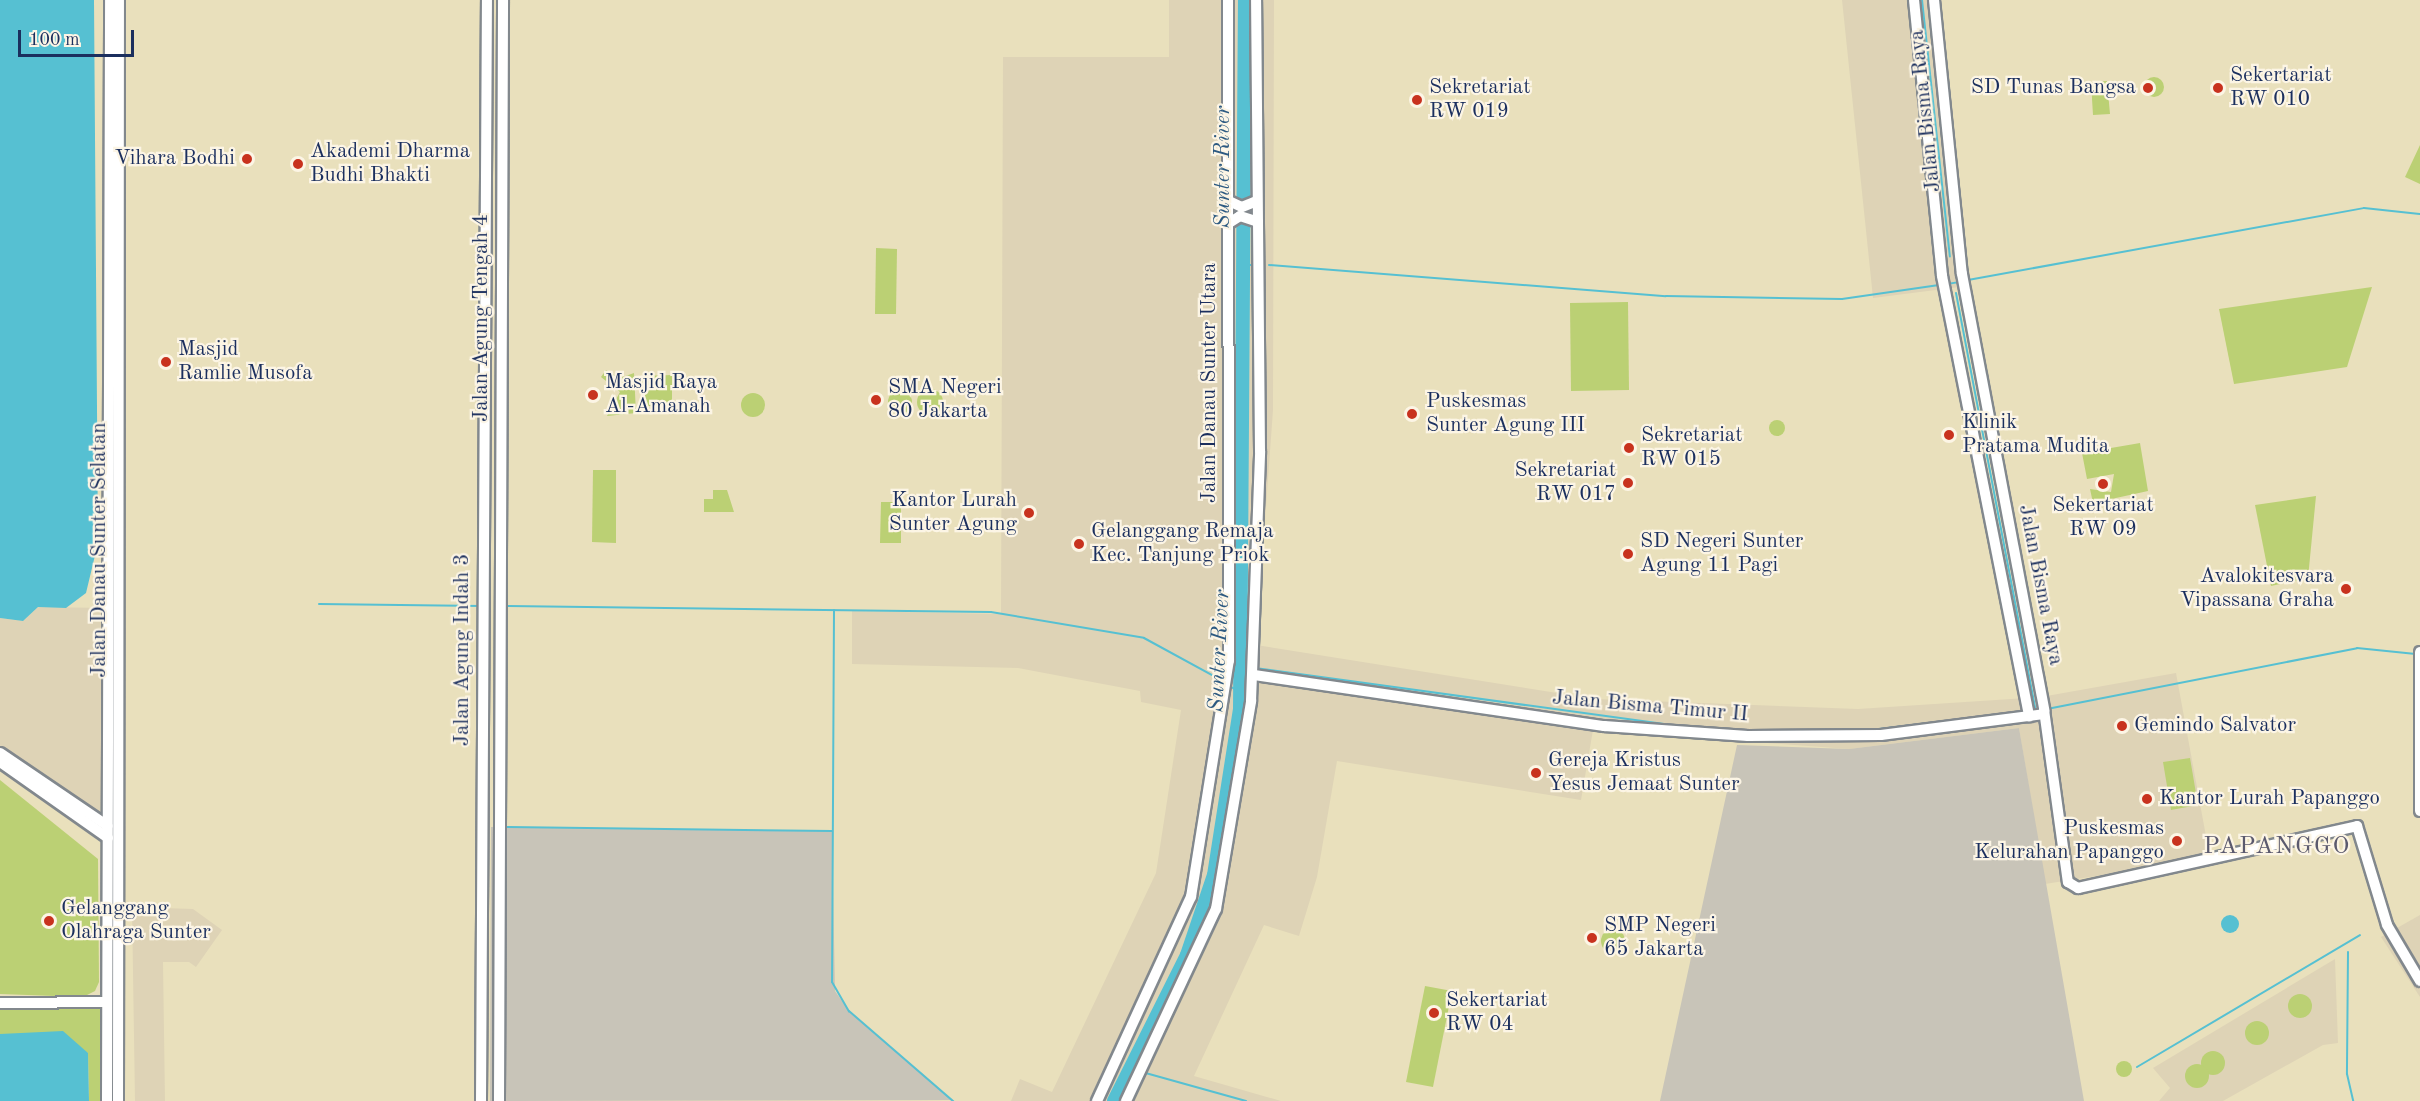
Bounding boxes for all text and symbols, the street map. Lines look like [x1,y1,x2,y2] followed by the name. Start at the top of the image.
[21,18,136,56] scale bar
[1905,29,1947,193] street label: Jalan Bisma Raya
[29,31,80,49] text: 100 m
[2230,63,2332,113] place label: Sekertariat RW 010
[1429,75,1531,125] place label: Sekretariat RW 019
[1971,75,2136,101] place label: SD Tunas Bangsa
[2141,81,2155,95] marker: SD Tunas Bangsa
[2211,81,2225,95] marker: Sekertariat RW 010
[1410,93,1424,107] marker: Sekretariat RW 019
[1211,106,1237,228] water label: Sunter River
[310,139,470,189] place label: Akademi Dharma Budhi Bhakti
[114,146,235,172] place label: Vihara Bodhi
[240,152,254,166] marker: Vihara Bodhi
[291,157,305,171] marker: Akademi Dharma Budhi Bhakti
[469,214,495,422] street label: Jalan Agung Tengah 4
[1197,263,1223,503] street label: Jalan Danau Sunter Utara
[178,337,313,387] place label: Masjid Ramlie Musofa
[159,355,173,369] marker: Masjid Ramlie Musofa
[605,370,717,420] place label: Masjid Raya Al-Amanah
[888,375,1002,425] place label: SMA Negeri 80 Jakarta
[586,388,600,402] marker: Masjid Raya Al-Amanah
[1426,389,1585,439] place label: Puskesmas Sunter Agung III
[869,393,883,407] marker: SMA Negeri 80 Jakarta
[1403,405,1421,423] marker: Puskesmas Sunter Agung III
[1962,410,2109,460] place label: Klinik Pratama Mudita
[87,422,113,678] street label: Jalan Danau Sunter Selatan
[1641,423,1743,473] place label: Sekretariat RW 015
[1940,426,1958,444] marker: Klinik Pratama Mudita
[1622,441,1636,455] marker: Sekretariat RW 015
[1514,458,1616,508] place label: Sekretariat RW 017
[1621,476,1635,490] marker: Sekretariat RW 017
[2096,477,2110,491] marker: Sekertariat RW 09
[889,488,1017,538] place label: Kantor Lurah Sunter Agung
[2052,493,2154,543] place label: Sekertariat RW 09
[2012,503,2068,667] street label: Jalan Bisma Raya
[1022,506,1036,520] marker: Kantor Lurah Sunter Agung
[1091,519,1274,569] place label: Gelanggang Remaja Kec. Tanjung Priok
[1640,529,1803,579] place label: SD Negeri Sunter Agung 11 Pagi
[1072,537,1086,551] marker: Gelanggang Remaja Kec. Tanjung Priok
[1621,547,1635,561] marker: SD Negeri Sunter Agung 11 Pagi
[450,554,476,746] street label: Jalan Agung Indah 3
[2180,564,2334,614] place label: Avalokitesvara Vipassana Graha
[2339,582,2353,596] marker: Avalokitesvara Vipassana Graha
[1204,589,1236,713] water label: Sunter River
[1551,686,1749,728] street label: Jalan Bisma Timur II
[2134,713,2296,739] place label: Gemindo Salvator
[2115,719,2129,733] marker: Gemindo Salvator
[1548,748,1740,798] place label: Gereja Kristus Yesus Jemaat Sunter
[1529,766,1543,780] marker: Gereja Kristus Yesus Jemaat Sunter
[2159,786,2380,812] place label: Kantor Lurah Papanggo
[2140,792,2154,806] marker: Kantor Lurah Papanggo
[1974,816,2164,866] place label: Puskesmas Kelurahan Papanggo
[2168,832,2186,850] marker: Puskesmas Kelurahan Papanggo
[2203,834,2351,862] district label: PAPANGGO
[61,896,211,946] place label: Gelanggang Olahraga Sunter
[1604,913,1716,963] place label: SMP Negeri 65 Jakarta
[42,914,56,928] marker: Gelanggang Olahraga Sunter
[1585,931,1599,945] marker: SMP Negeri 65 Jakarta
[1446,988,1548,1038] place label: Sekertariat RW 04
[1427,1006,1441,1020] marker: Sekertariat RW 04

